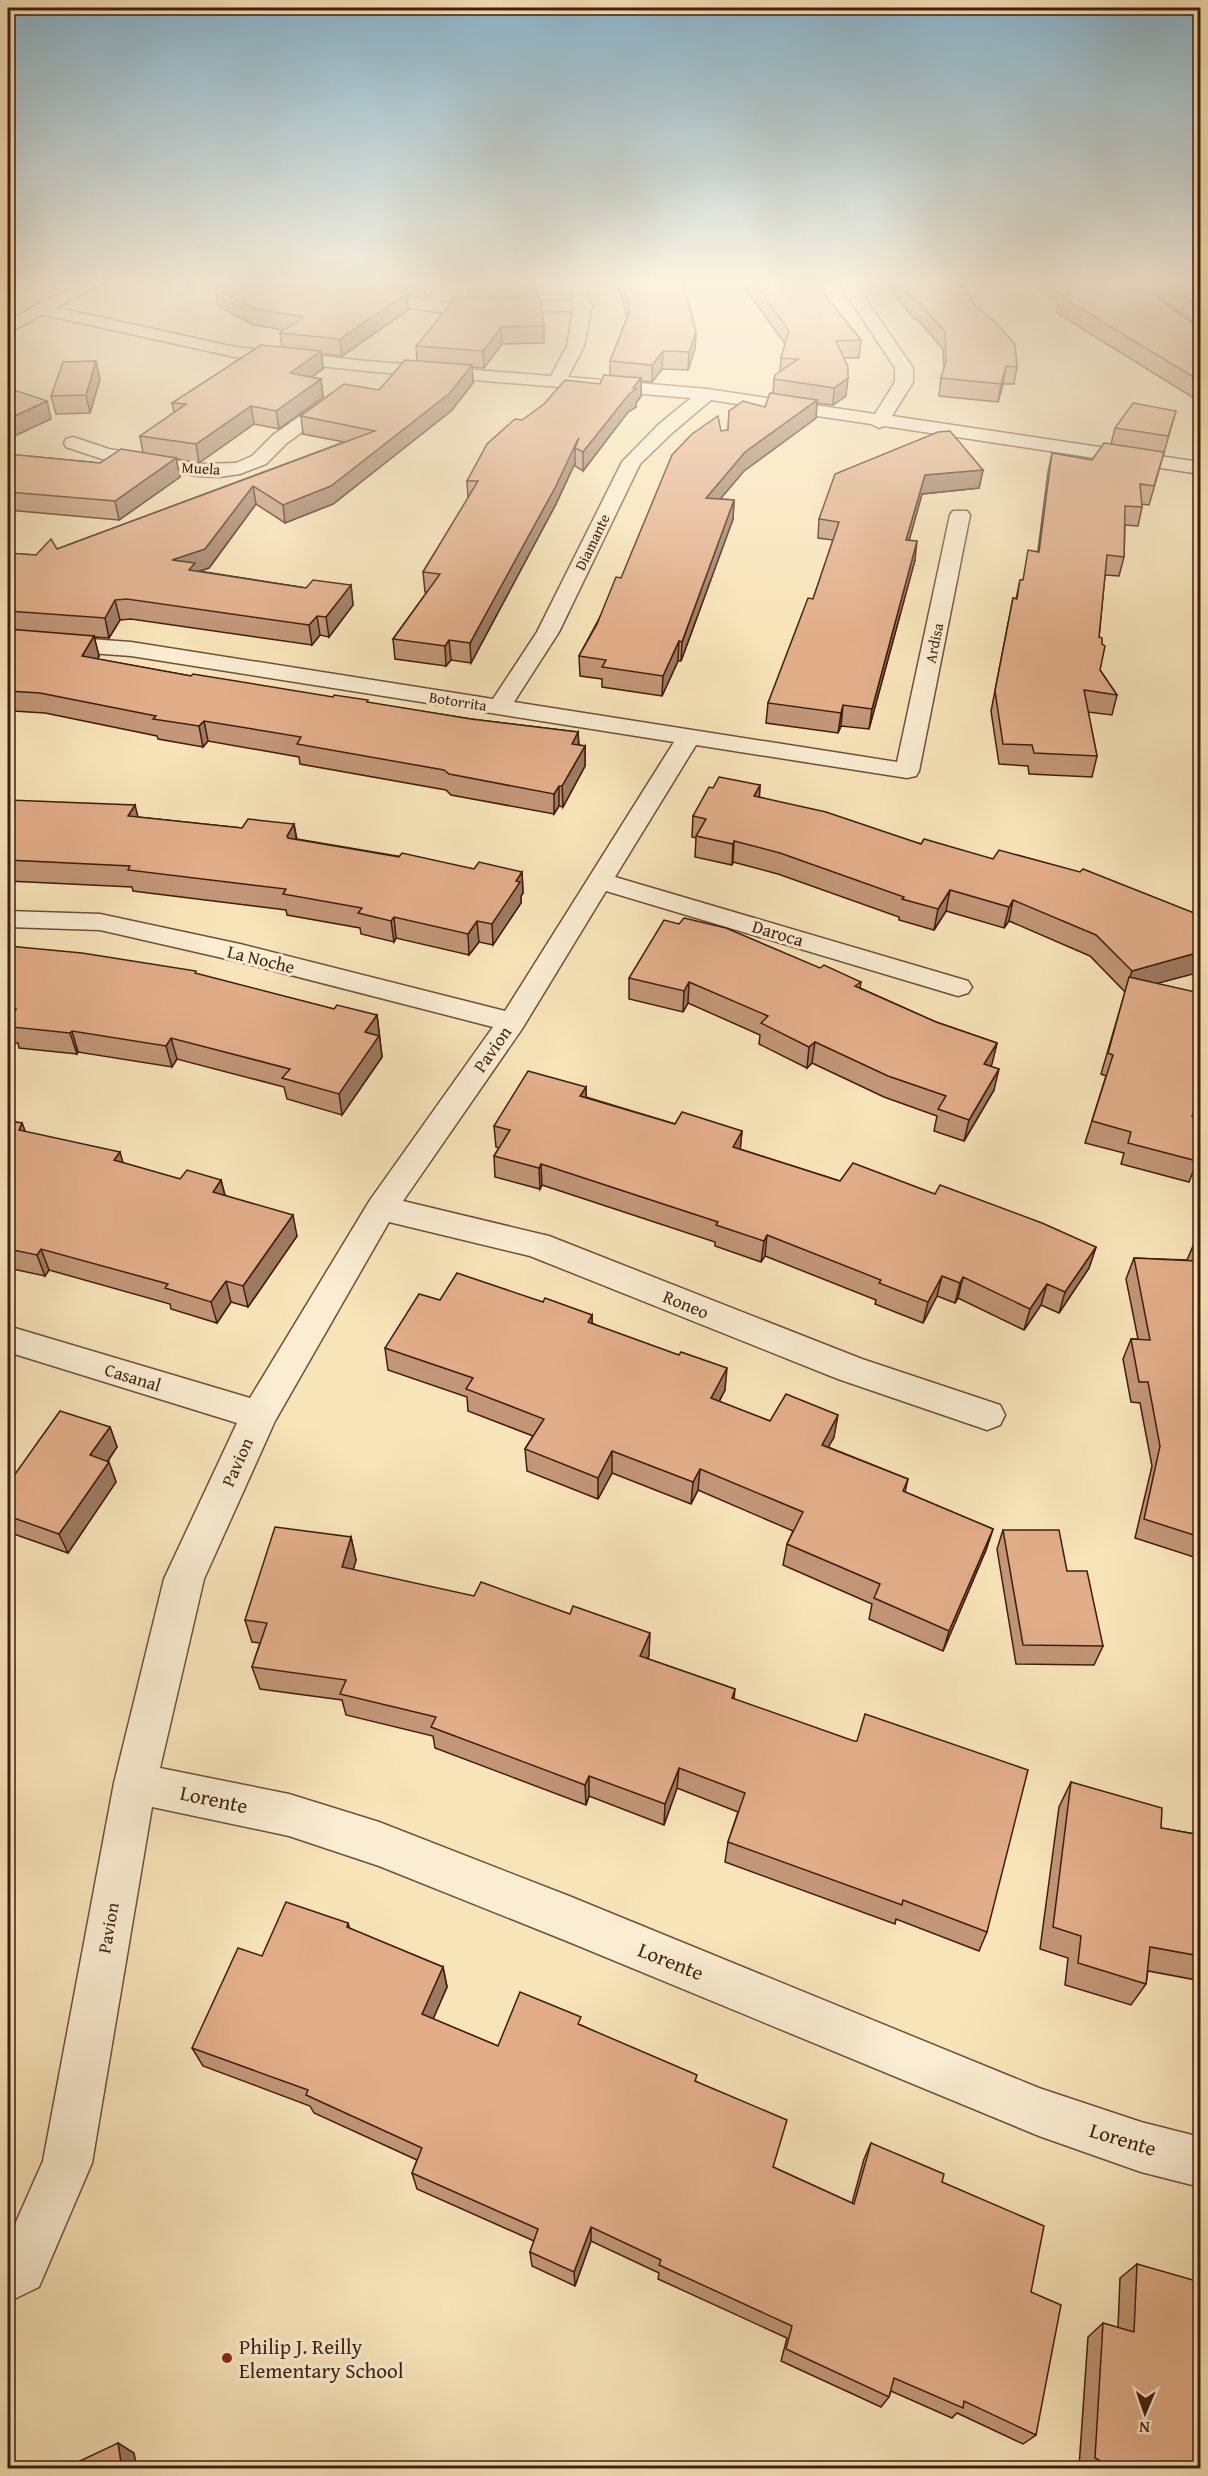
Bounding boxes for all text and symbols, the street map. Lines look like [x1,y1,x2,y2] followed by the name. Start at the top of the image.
[181,456,221,480] street label: Muela
[569,510,615,574] street label: Diamante
[920,621,948,665] street label: Ardisa
[428,686,488,716] street label: Botorrita
[749,912,807,954] street label: Daroca
[225,938,297,980] street label: La Noche
[466,1020,518,1078] street label: Pavion
[659,1283,713,1325] street label: Roneo
[101,1356,165,1398] street label: Casanal
[214,1433,260,1491] street label: Pavion
[177,1777,251,1821] street label: Lorente
[90,1900,126,1956] street label: Pavion
[634,1934,709,1988] street label: Lorente
[1086,2114,1160,2164] street label: Lorente
[239,2331,404,2386] place label: Philip J. Reilly Elementary School
[220,2351,234,2365] marker: Philip J. Reilly Elementary School
[1115,2383,1175,2443] north arrow
[1138,2416,1150,2440] text: N

